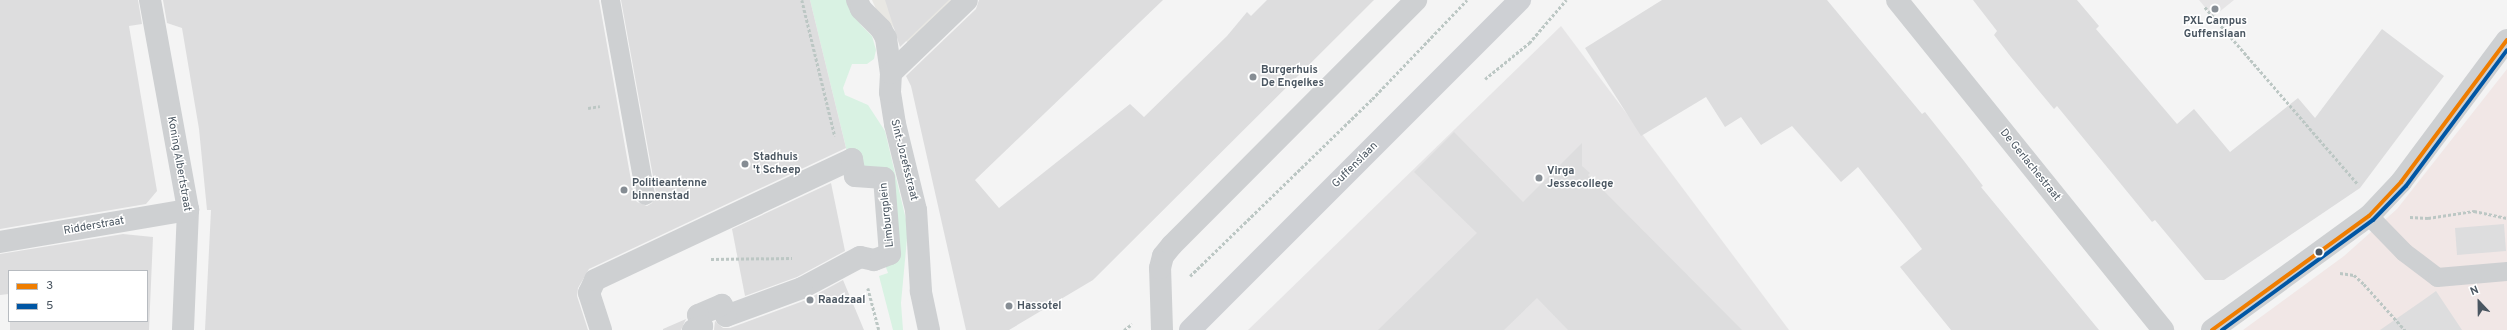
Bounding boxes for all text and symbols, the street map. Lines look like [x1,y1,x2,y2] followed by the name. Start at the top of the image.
[2210,4,2220,14] marker: PXL Campus Guffenslaan
[2183,15,2247,41] place label: PXL Campus Guffenslaan
[1261,64,1324,90] place label: Burgerhuis De Engelkes
[1248,72,1258,82] marker: Burgerhuis De Engelkes
[164,115,194,213] street label: Koning Albertstraat
[887,118,921,202] street label: Sint-Jozefsstraat
[1997,126,2063,204] street label: De Gerlachestraat
[1329,139,1381,191] street label: Guffenslaan
[753,151,801,177] place label: Stadhuis 't Scheep
[740,159,750,169] marker: Stadhuis 't Scheep
[1547,165,1613,191] place label: Virga Jessecollege
[1534,173,1544,183] marker: Virga Jessecollege
[632,177,707,203] place label: Politieantenne binnenstad
[877,182,897,248] street label: Limburgplein
[619,185,629,195] marker: Politieantenne binnenstad
[63,214,125,238] street label: Ridderstraat
[2314,247,2324,257] unlabelled marker
[8,270,148,322] legend
[46,278,53,294] text: 3
[2459,282,2499,322] north arrow
[2468,283,2481,299] text: N
[818,293,865,307] place label: Raadzaal
[805,295,815,305] marker: Raadzaal
[46,298,53,314] text: 5
[1017,299,1062,313] place label: Hassotel
[1004,301,1014,311] marker: Hassotel

